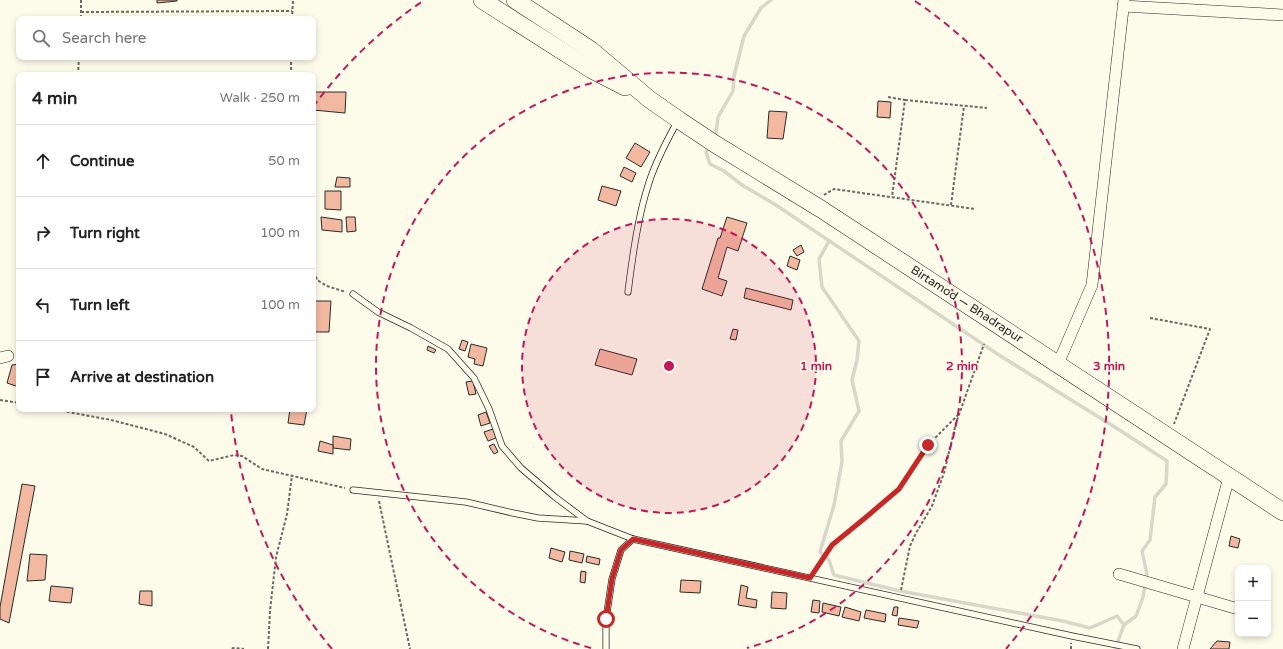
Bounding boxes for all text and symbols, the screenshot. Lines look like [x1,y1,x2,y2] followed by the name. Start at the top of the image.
[16,16,316,60] search box
[30,27,52,49] icon: search
[62,29,146,47] text: Search here
[32,88,77,109] text: 4 min
[220,90,300,106] text: Walk · 250 m
[32,150,54,172] icon: ahead
[70,152,134,170] text: Continue
[268,153,300,169] text: 50 m
[32,222,54,244] icon: right
[70,224,140,242] text: Turn right
[260,225,300,241] text: 100 m
[908,263,1026,346] street label: Birtamod — Bhadrapur
[32,294,54,316] icon: left
[70,296,130,314] text: Turn left
[260,297,300,313] text: 100 m
[662,359,676,373] centre of rings
[800,359,832,373] text: 1 min
[946,359,978,373] text: 2 min
[1093,359,1125,373] text: 3 min
[32,366,54,388] icon: arrive
[70,368,214,386] text: Arrive at destination
[919,436,937,454] route end
[1235,565,1271,637] map controls
[1235,565,1271,601] button: +
[1235,601,1271,637] button: −
[597,610,615,628] route start

